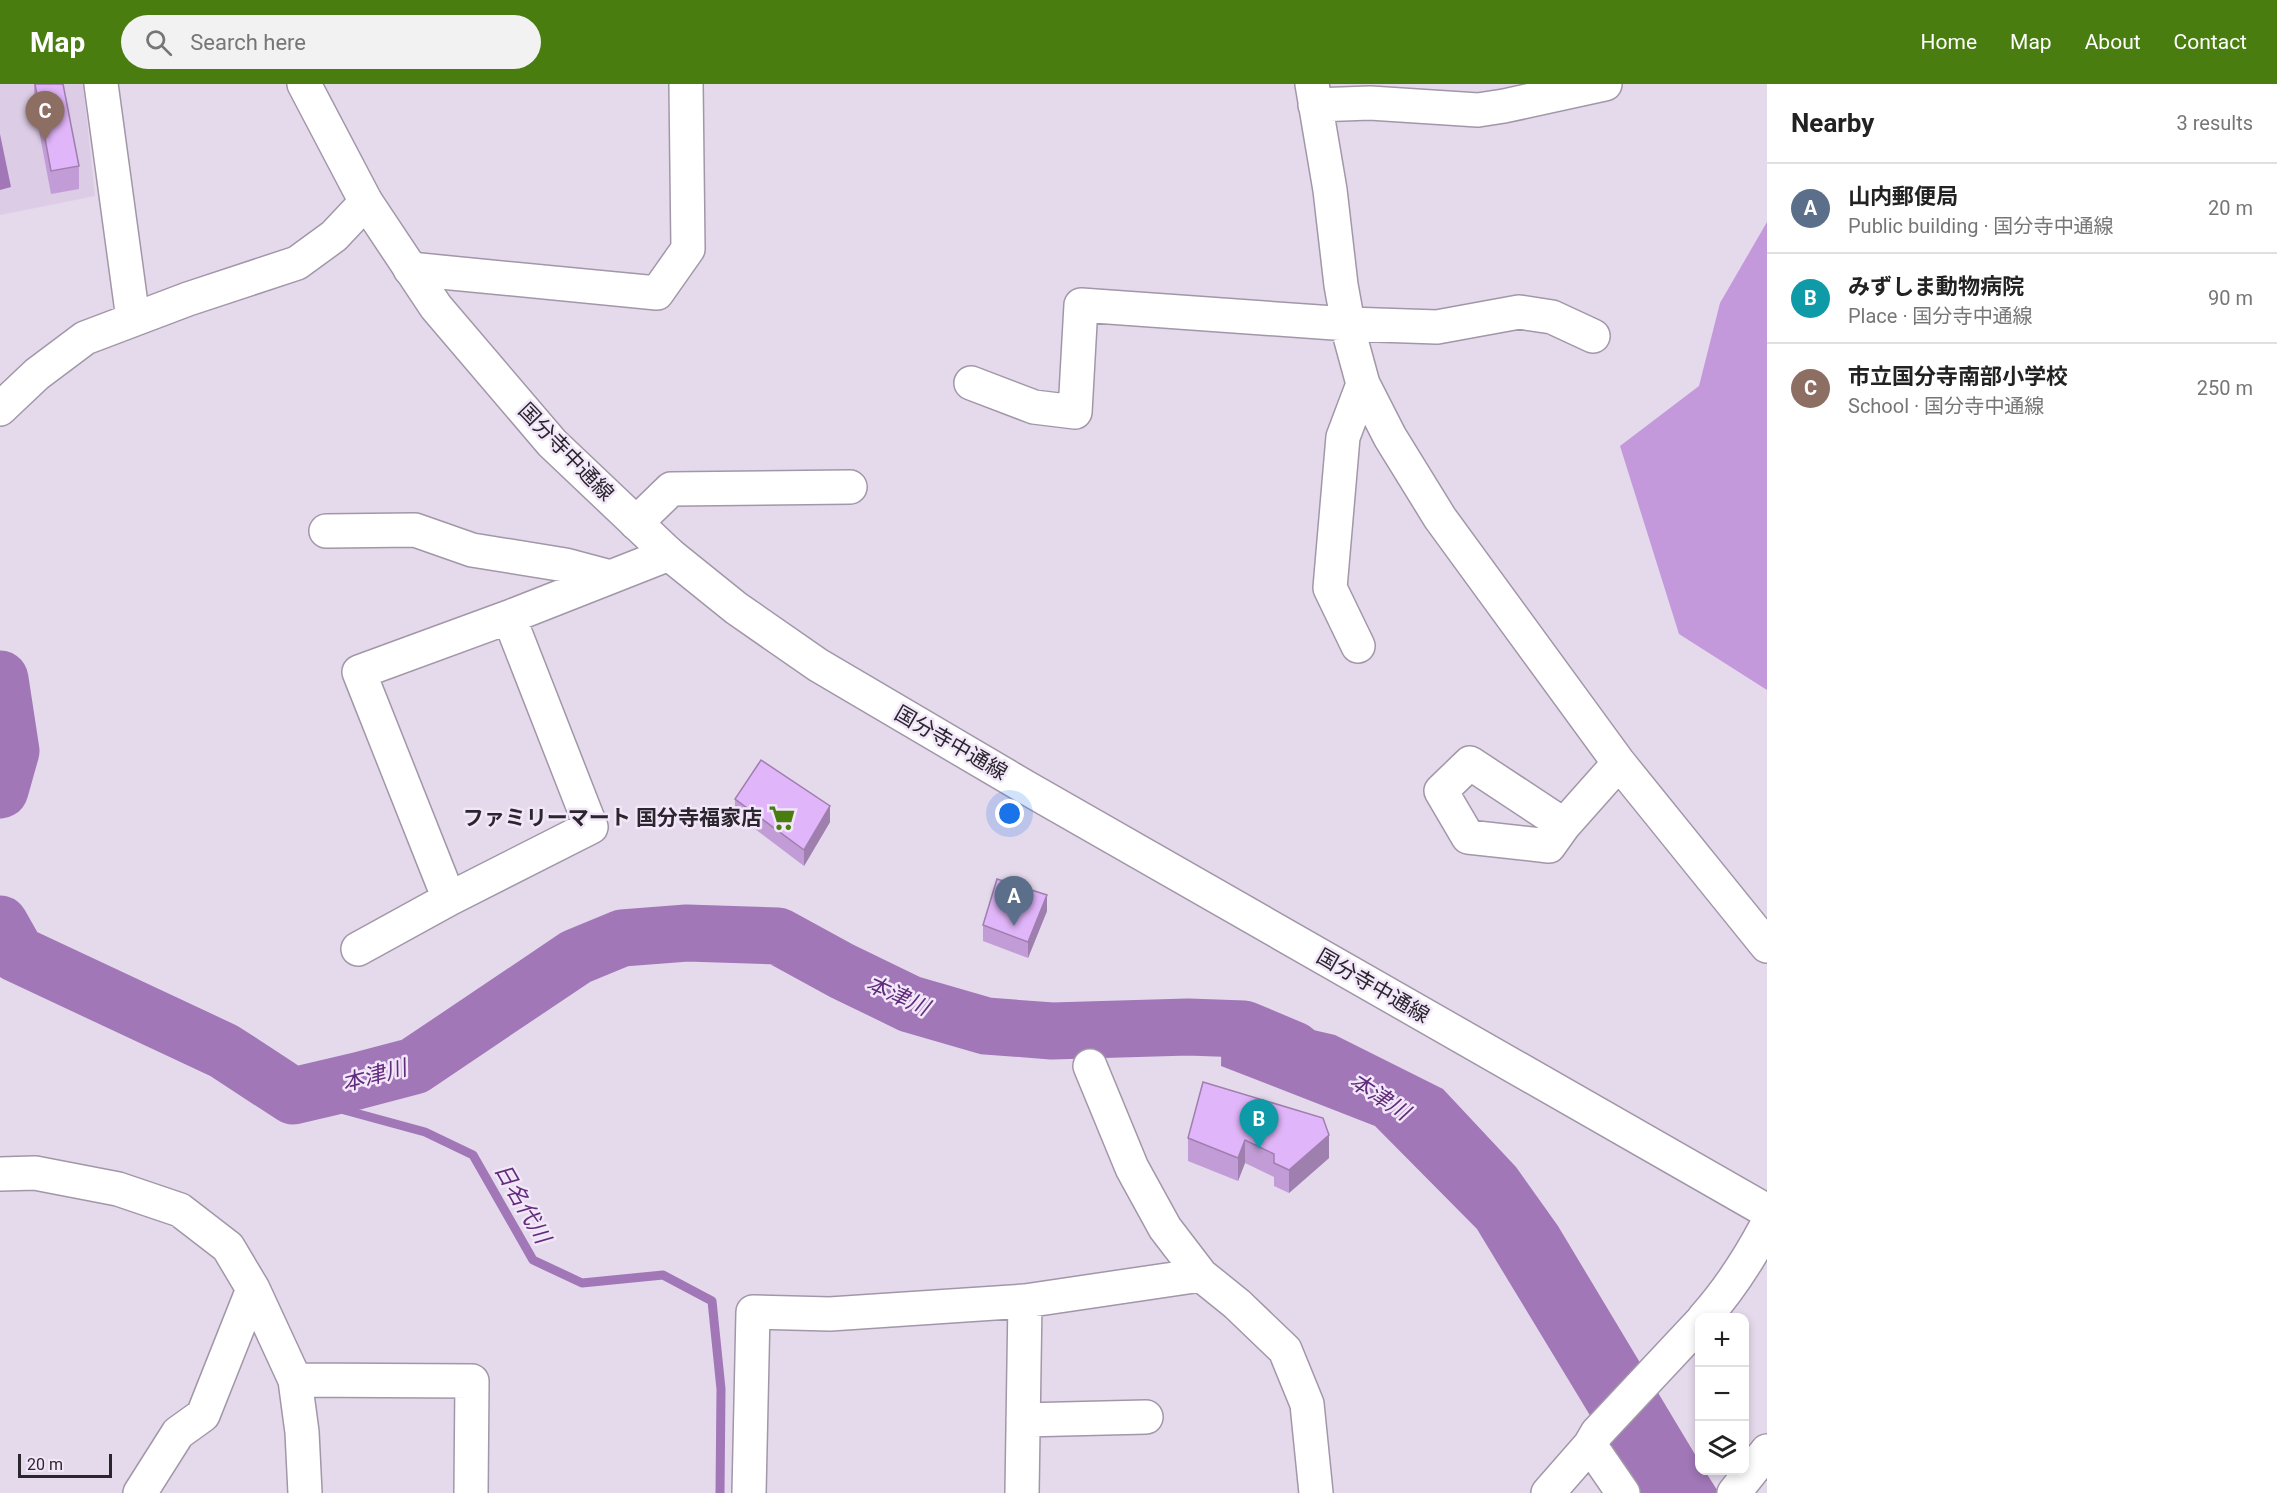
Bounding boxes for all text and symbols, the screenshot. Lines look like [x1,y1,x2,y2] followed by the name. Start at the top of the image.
[121,15,541,69] search box
[30,26,85,59] text: Map
[142,26,175,59] icon: search
[190,30,306,55] text: Search here
[1921,30,1977,54] text: Home
[2010,30,2052,54] text: Map
[2085,30,2141,54] text: About
[2174,30,2247,54] text: Contact
[26,92,64,141] pin: C
[1791,108,1874,138] text: Nearby
[2177,111,2253,135] text: 3 results
[1848,184,1958,209] text: 山内郵便局
[1804,196,1817,220] text: A
[2208,196,2253,220] text: 20 m
[1848,214,2114,238] text: Public building · 国分寺中通線
[1848,274,2024,299] text: みずしま動物病院
[1804,286,1817,310] text: B
[2208,286,2253,310] text: 90 m
[1848,304,2033,328] text: Place · 国分寺中通線
[1848,364,2068,389] text: 市立国分寺南部小学校
[1804,376,1817,400] text: C
[2197,376,2253,400] text: 250 m
[1848,394,2044,418] text: School · 国分寺中通線
[514,398,618,506] street label: 国分寺中通線
[890,701,1012,785] street label: 国分寺中通線
[995,799,1024,828] your location
[767,803,797,833] supermarket icon: ファミリーマート 国分寺福家店
[463,806,762,830] place label: ファミリーマート 国分寺福家店
[994,876,1034,926] pin: A
[1312,944,1434,1028] street label: 国分寺中通線
[863,971,935,1021] water label: 本津川
[339,1054,411,1096] water label: 本津川
[1345,1068,1416,1126] water label: 本津川
[1240,1100,1278,1149] pin: B
[490,1159,556,1249] water label: 日名代川
[1695,1313,1749,1475] map controls
[1695,1313,1749,1367] button: +
[1695,1367,1749,1421] button: −
[1695,1421,1749,1475] button: layers
[18,1451,112,1478] scale bar
[27,1455,63,1474] text: 20 m

